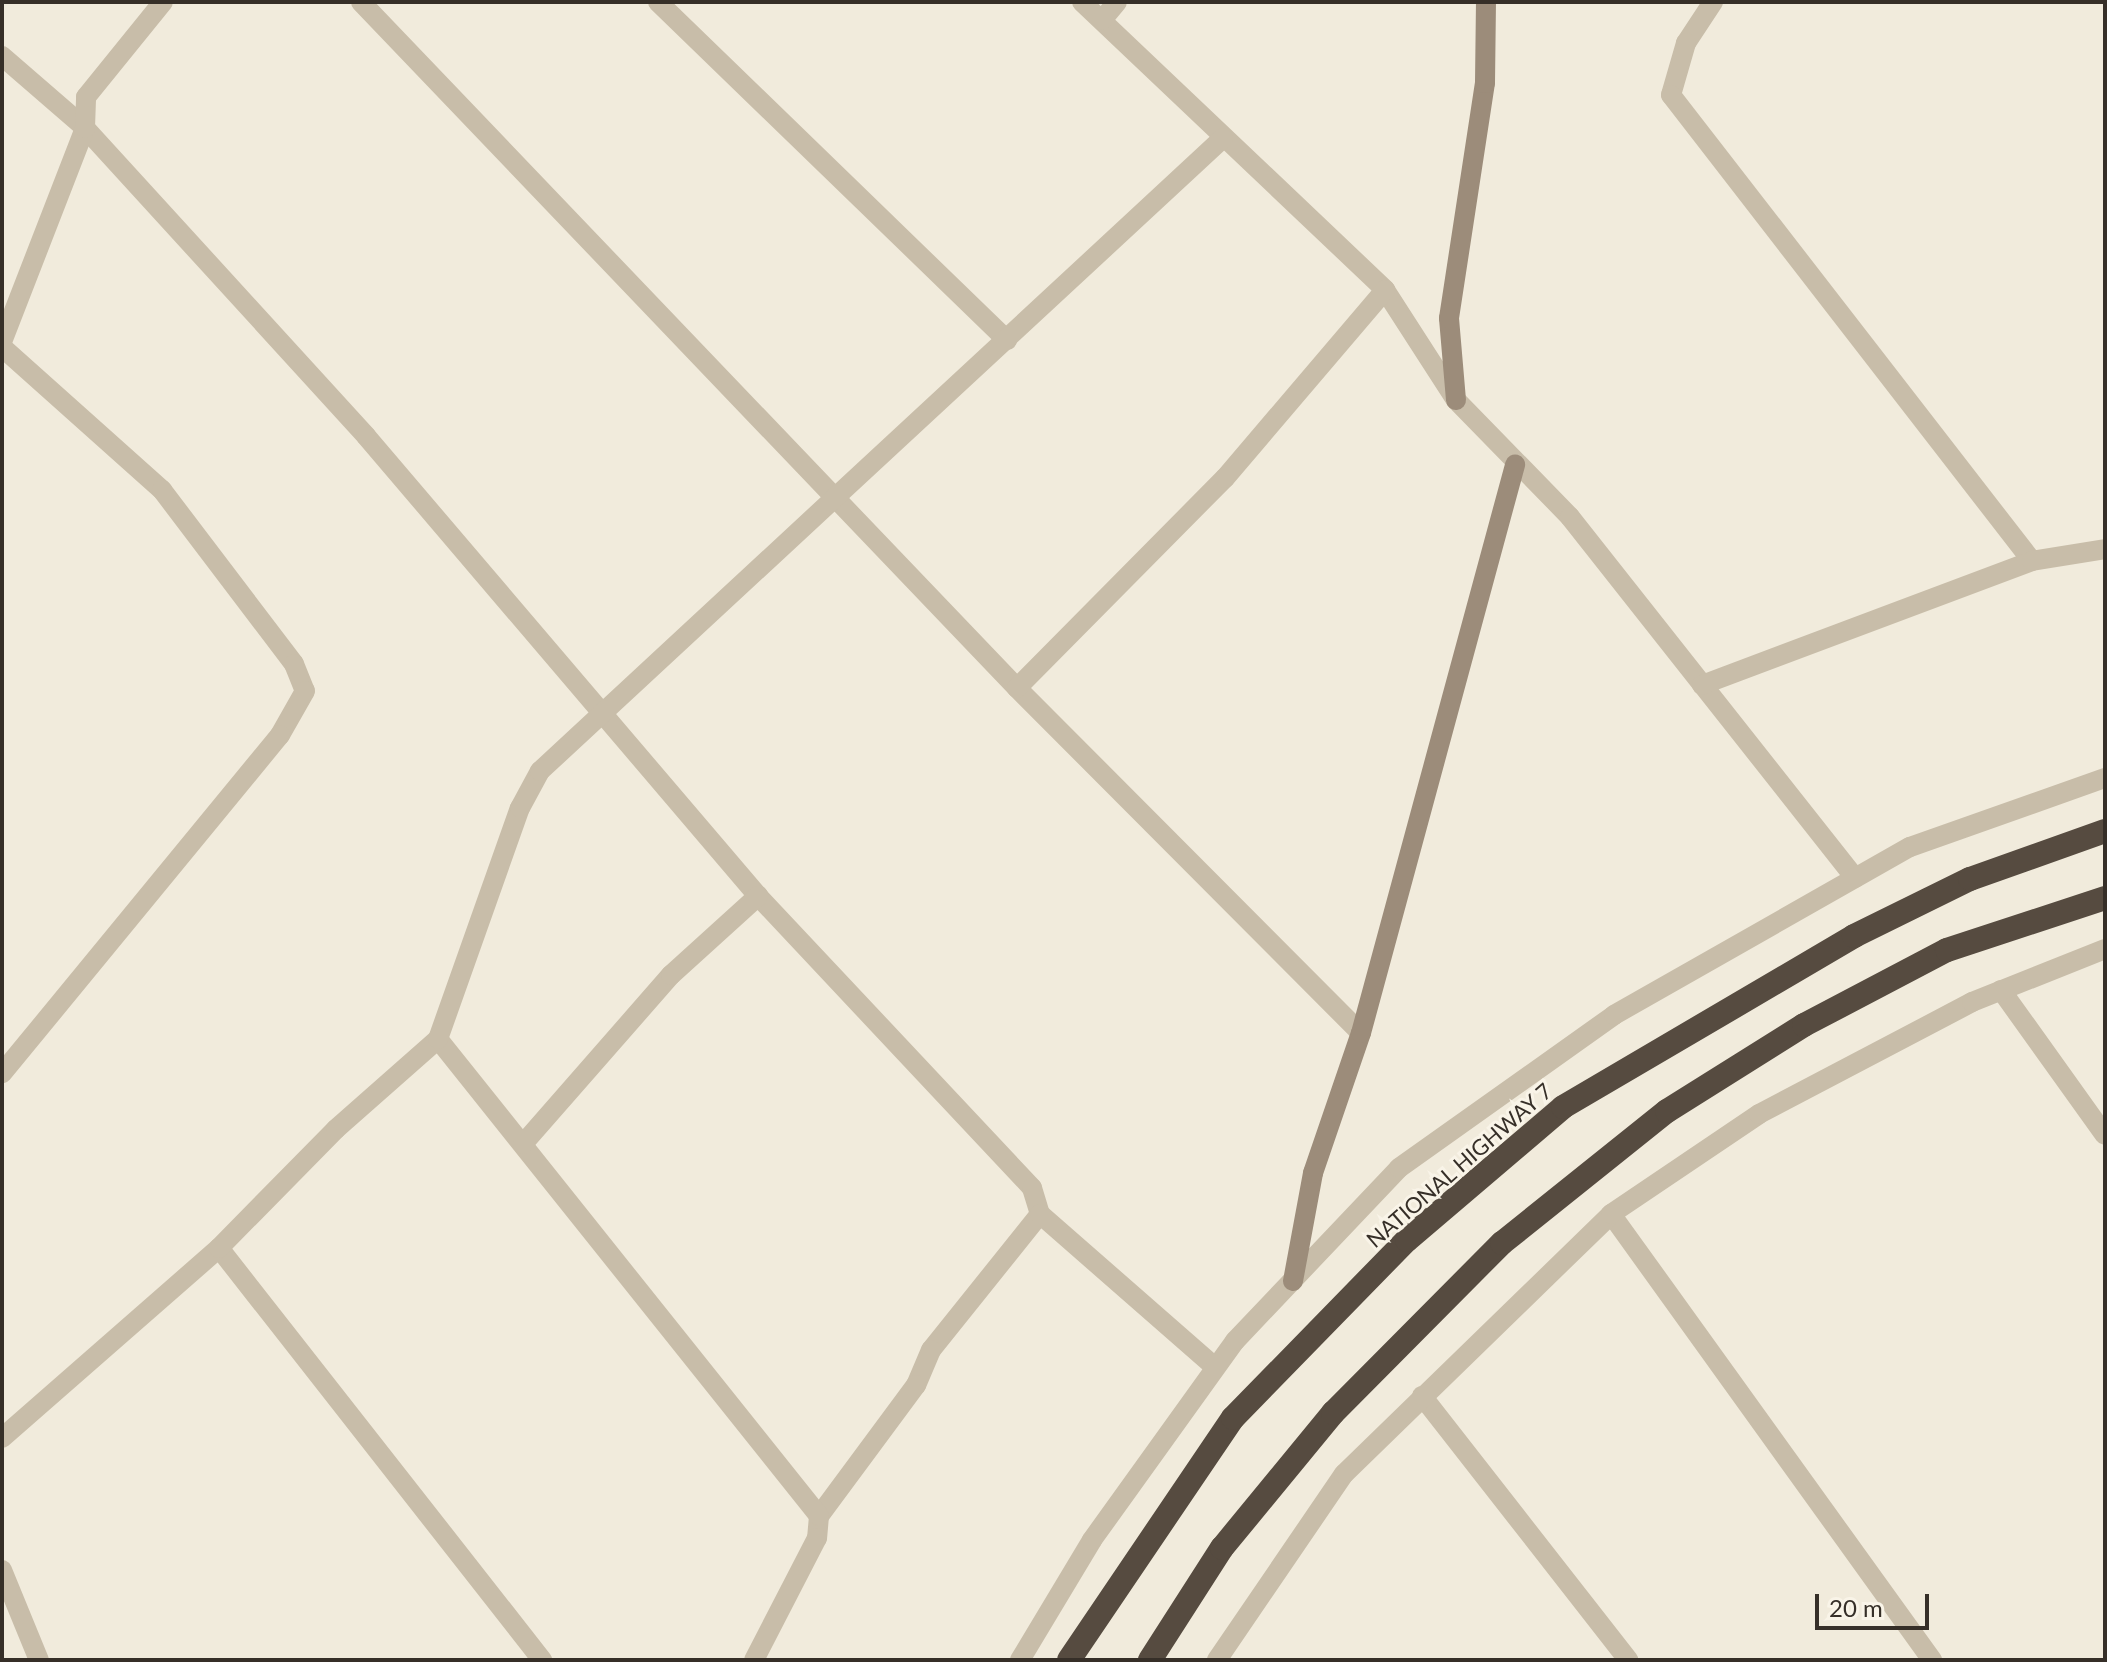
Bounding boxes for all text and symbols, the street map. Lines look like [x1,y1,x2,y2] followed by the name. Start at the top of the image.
[1360,1077,1558,1253] street label: NATIONAL HIGHWAY 7
[1819,1578,1933,1628] scale bar
[1829,1593,1883,1622] text: 20 m

